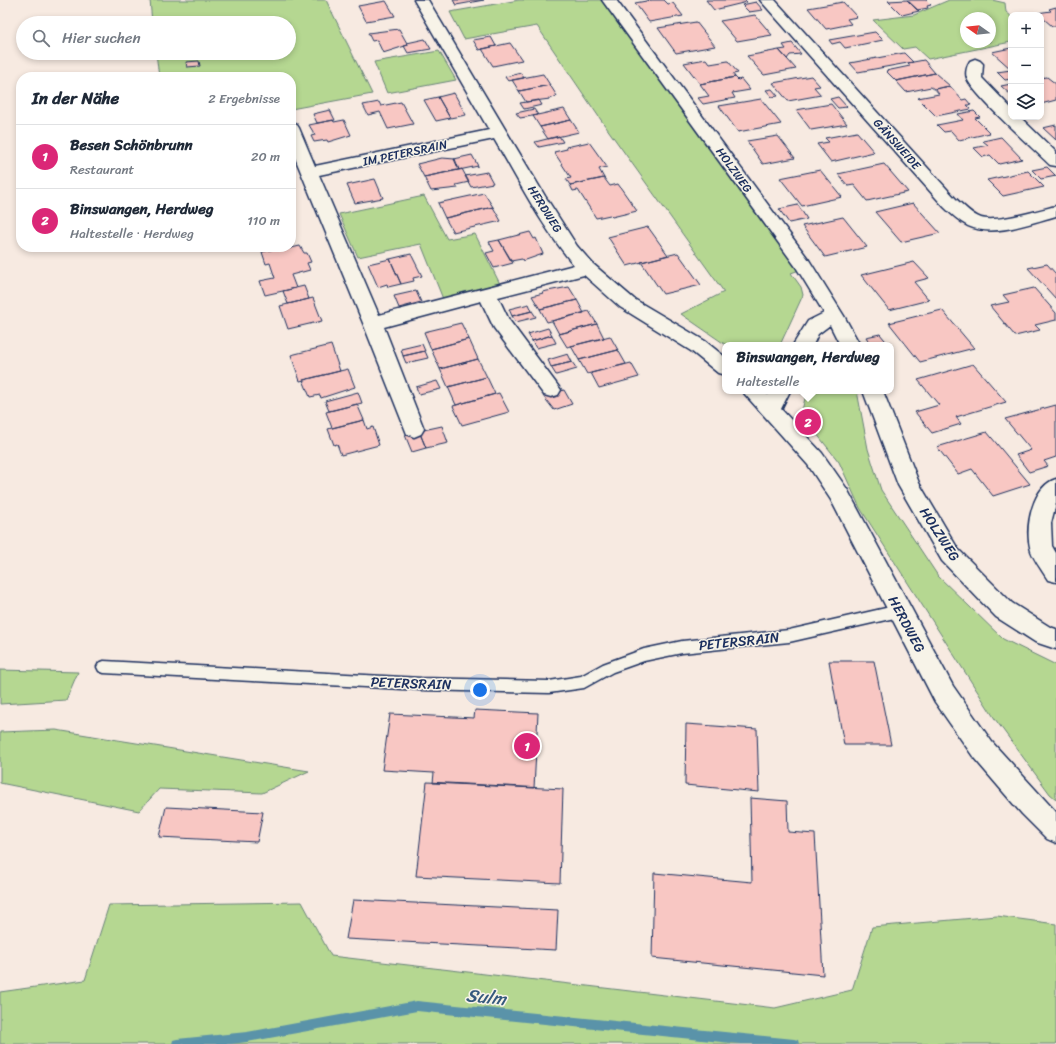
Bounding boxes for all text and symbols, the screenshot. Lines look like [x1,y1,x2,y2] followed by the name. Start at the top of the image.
[960,12,996,48] north arrow
[1008,12,1044,120] map controls
[1008,12,1044,48] button: +
[16,16,296,60] search box
[62,25,141,51] text: Hier suchen
[30,27,52,49] icon: search
[1008,48,1044,84] button: −
[32,83,119,113] text: In der Nähe
[1008,84,1044,120] button: layers
[208,87,280,110] text: 2 Ergebnisse
[868,113,927,176] street label: GÄNSWEIDE
[70,132,193,158] text: Besen Schönbrunn
[360,133,450,173] street label: IM PETERSRAIN
[710,142,758,198] street label: HOLZWEG
[42,145,48,168] text: 1
[251,145,280,168] text: 20 m
[70,158,134,181] text: Restaurant
[522,181,568,237] street label: HERDWEG
[70,196,214,222] text: Binswangen, Herdweg
[41,209,49,232] text: 2
[247,209,280,232] text: 110 m
[70,222,194,245] text: Haltestelle · Herdweg
[722,342,894,394] popup
[736,344,880,370] text: Binswangen, Herdweg
[736,370,799,393] text: Haltestelle
[795,407,821,437] pin: 2
[913,502,967,567] street label: HOLZWEG
[881,591,932,658] street label: HERDWEG
[698,625,781,658] street label: PETERSRAIN
[370,670,452,697] street label: PETERSRAIN
[470,680,490,700] your location
[514,731,540,761] pin: 1
[464,979,509,1015] water label: Sulm

